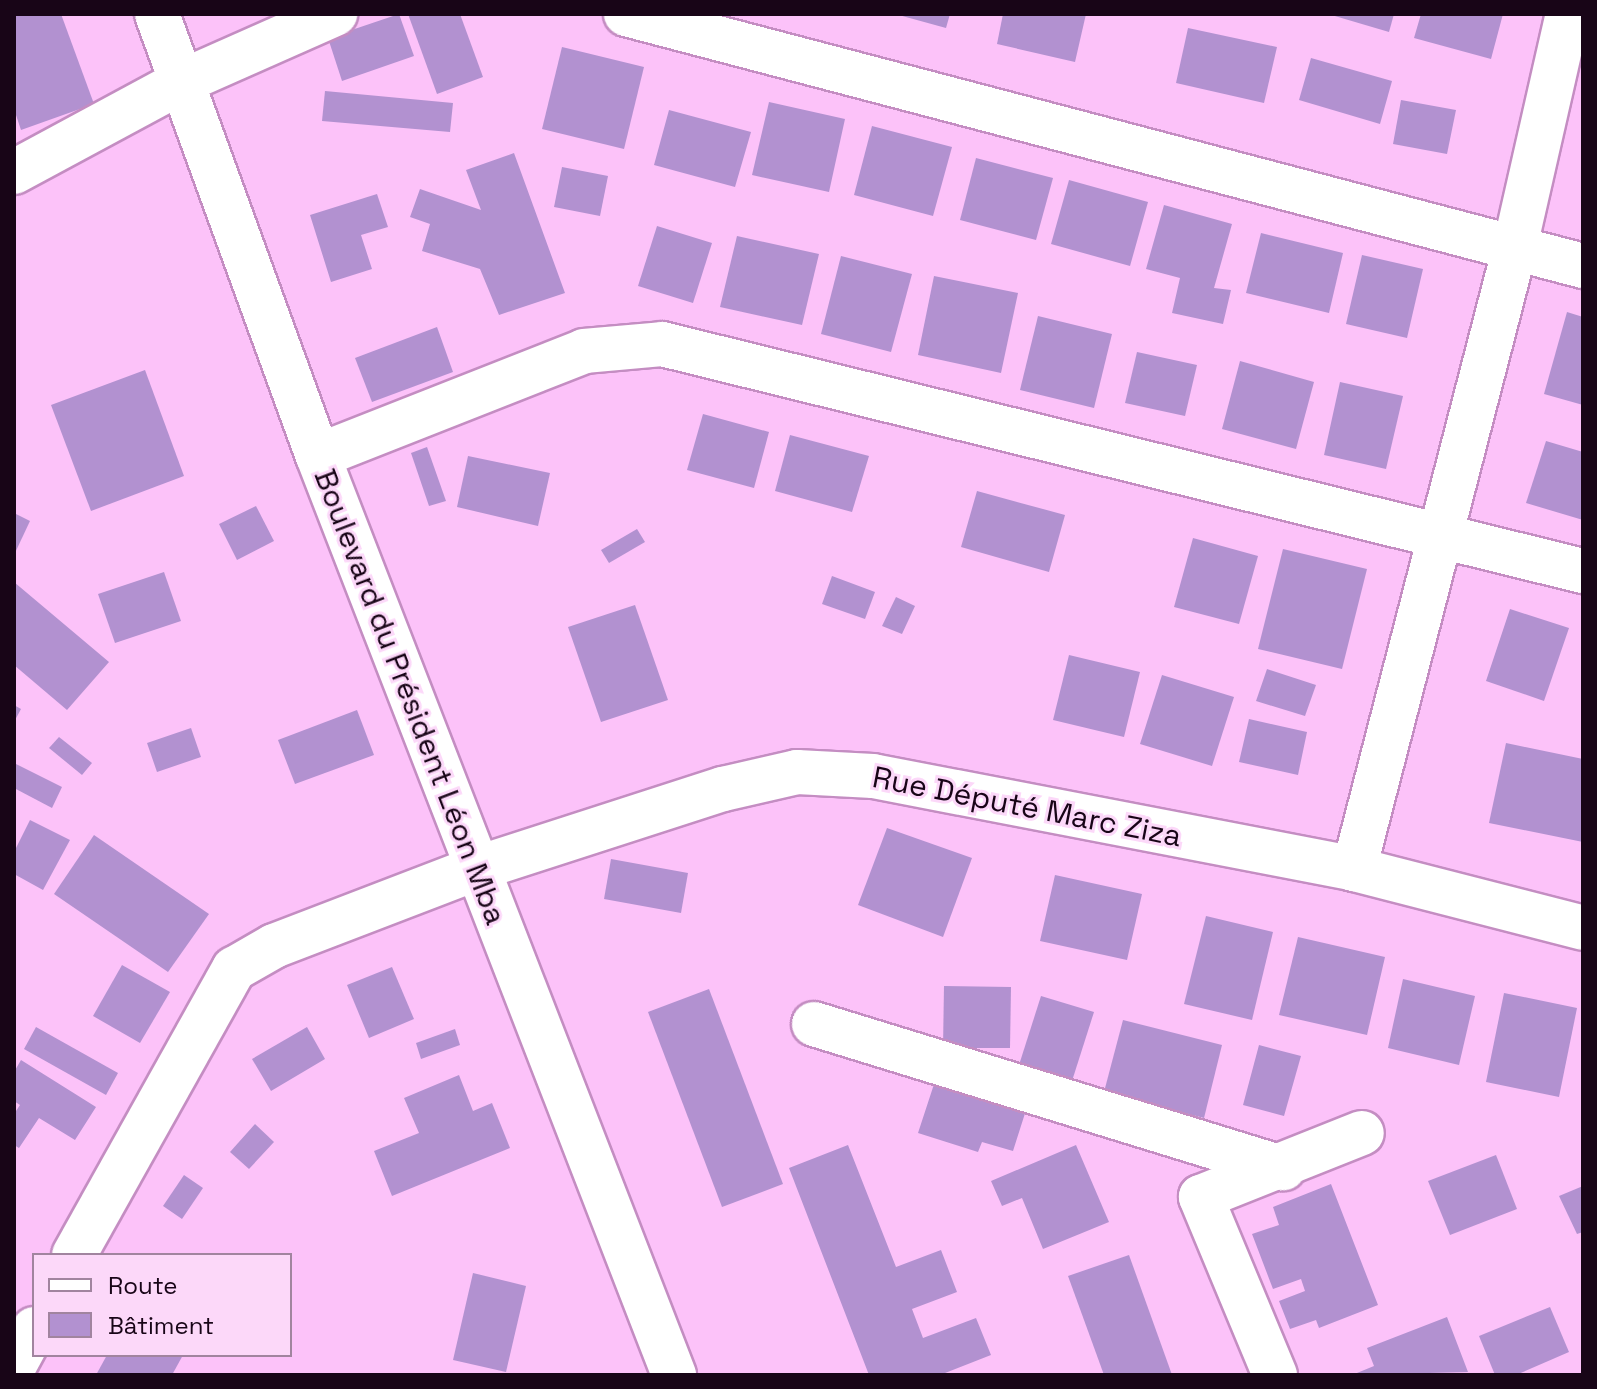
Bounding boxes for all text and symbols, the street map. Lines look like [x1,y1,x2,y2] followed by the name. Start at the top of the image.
[306,464,514,930] street label: Boulevard du Président Léon Mba
[870,759,1184,855] street label: Rue Député Marc Ziza
[32,1253,292,1357] legend
[108,1270,177,1301] text: Route
[108,1310,214,1341] text: Bâtiment

